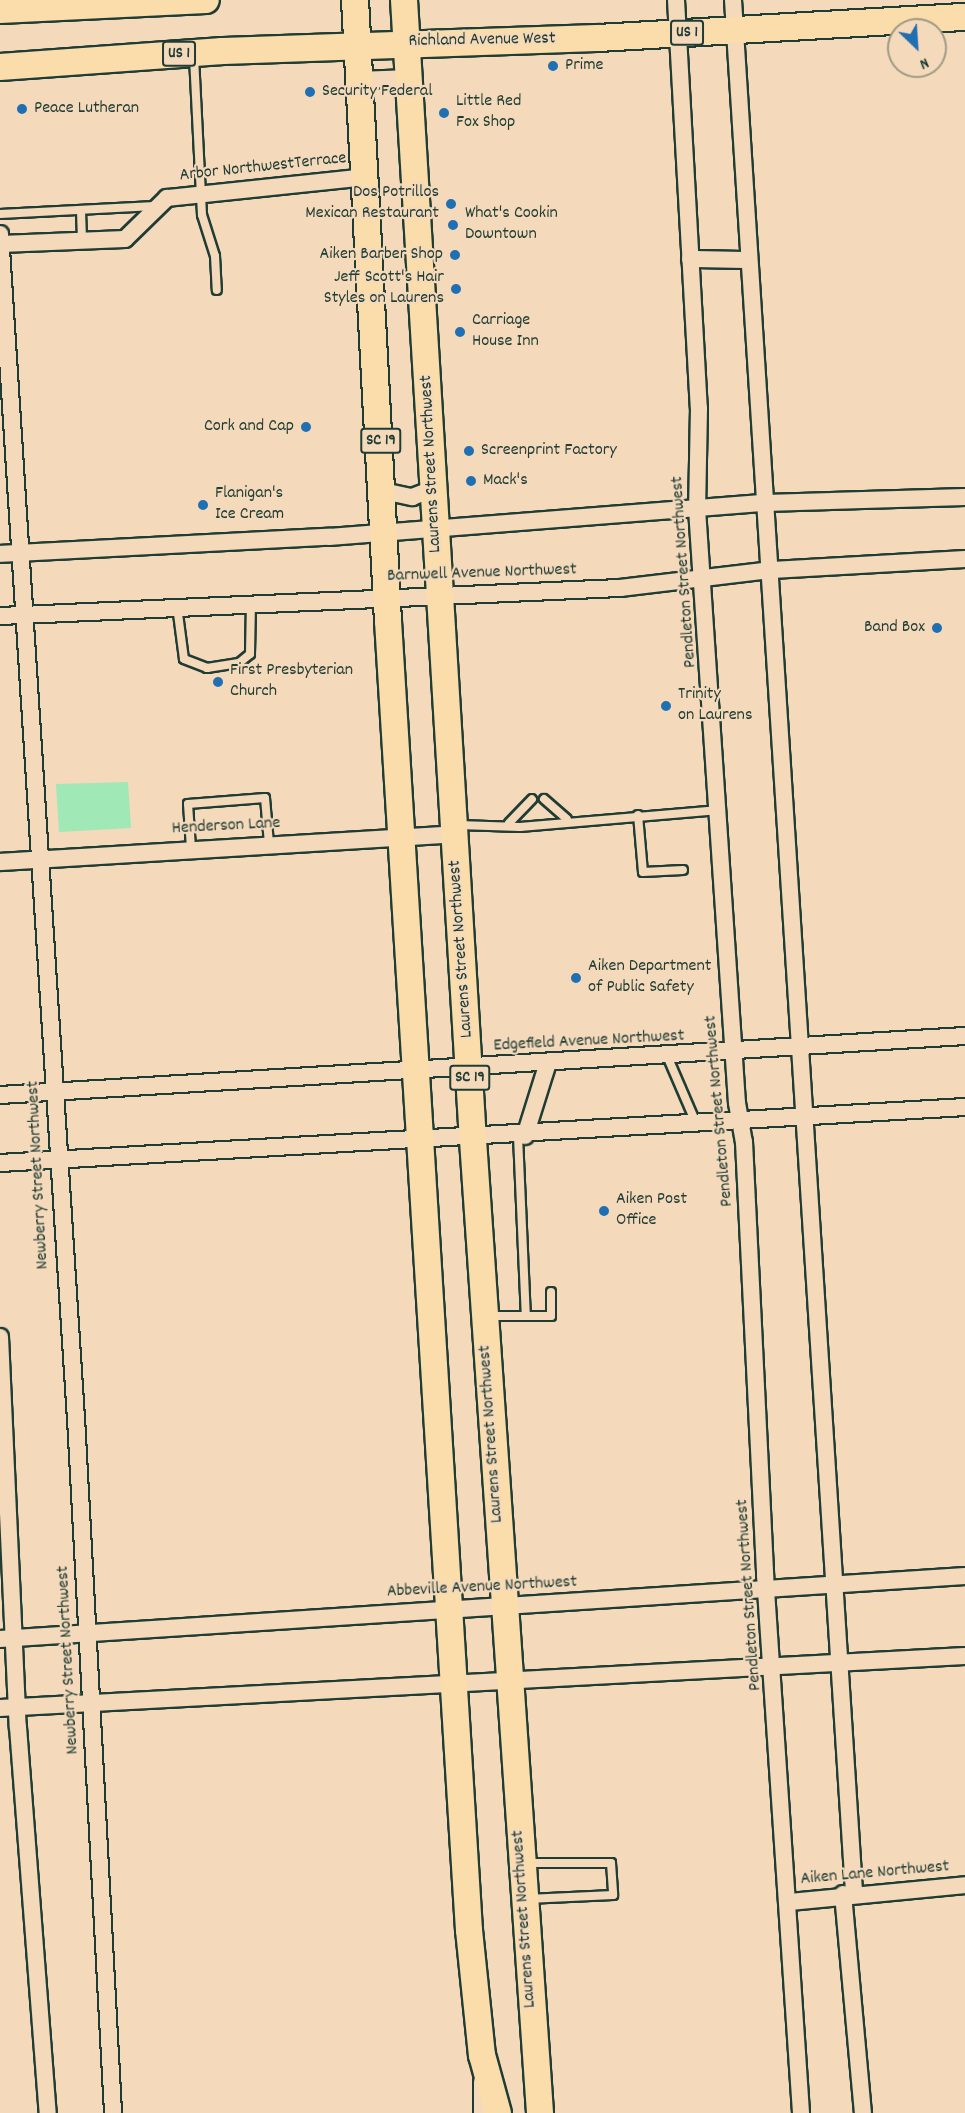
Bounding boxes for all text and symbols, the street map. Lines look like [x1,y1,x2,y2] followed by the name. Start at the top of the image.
[887,18,947,78] north arrow
[669,20,705,46] road number: US 1
[408,29,556,53] street label: Richland Avenue West
[161,41,197,67] road number: US 1
[916,51,932,75] text: N
[565,55,603,77] place label: Prime
[546,59,560,73] marker: Prime
[322,81,433,103] place label: Security Federal
[303,85,317,99] marker: Security Federal
[456,92,521,134] place label: Little Red Fox Shop
[34,98,139,120] place label: Peace Lutheran
[15,102,29,116] marker: Peace Lutheran
[437,106,451,120] marker: Little Red Fox Shop
[179,149,347,187] street label: Arbor NorthwestTerrace
[305,183,439,226] place label: Dos Potrillos Mexican Restaurant
[444,197,458,211] marker: Dos Potrillos Mexican Restaurant
[465,204,558,246] place label: What's Cookin Downtown
[446,218,460,232] marker: What's Cookin Downtown
[319,244,443,266] place label: Aiken Barber Shop
[448,248,462,262] marker: Aiken Barber Shop
[324,268,444,310] place label: Jeff Scott's Hair Styles on Laurens
[449,282,463,296] marker: Jeff Scott's Hair Styles on Laurens
[472,311,539,354] place label: Carriage House Inn
[453,325,467,339] marker: Carriage House Inn
[417,374,447,554] street label: Laurens Street Northwest
[204,416,294,438] place label: Cork and Cap
[299,420,313,434] marker: Cork and Cap
[360,428,402,454] road number: SC 19
[481,440,617,462] place label: Screenprint Factory
[462,444,476,458] marker: Screenprint Factory
[483,470,528,492] place label: Mack's
[464,474,478,488] marker: Mack's
[668,475,702,669] street label: Pendleton Street Northwest
[215,484,284,526] place label: Flanigan's Ice Cream
[196,498,210,512] marker: Flanigan's Ice Cream
[387,560,577,588] street label: Barnwell Avenue Northwest
[864,617,925,639] place label: Band Box
[930,621,944,635] marker: Band Box
[230,661,353,704] place label: First Presbyterian Church
[211,675,225,689] marker: First Presbyterian Church
[678,685,753,728] place label: Trinity on Laurens
[659,699,673,713] marker: Trinity on Laurens
[171,813,281,841] street label: Henderson Lane
[445,859,479,1039] street label: Laurens Street Northwest
[588,957,711,1000] place label: Aiken Department of Public Safety
[569,971,583,985] marker: Aiken Department of Public Safety
[701,1014,739,1208] street label: Pendleton Street Northwest
[493,1026,685,1058] street label: Edgefield Avenue Northwest
[449,1065,491,1091] road number: SC 19
[23,1080,55,1270] street label: Newberry Street Northwest
[616,1190,687,1232] place label: Aiken Post Office
[597,1204,611,1218] marker: Aiken Post Office
[475,1344,509,1524] street label: Laurens Street Northwest
[733,1498,767,1692] street label: Pendleton Street Northwest
[53,1565,85,1755] street label: Newberry Street Northwest
[386,1572,578,1604] street label: Abbeville Avenue Northwest
[508,1829,542,2009] street label: Laurens Street Northwest
[800,1857,950,1891] street label: Aiken Lane Northwest

